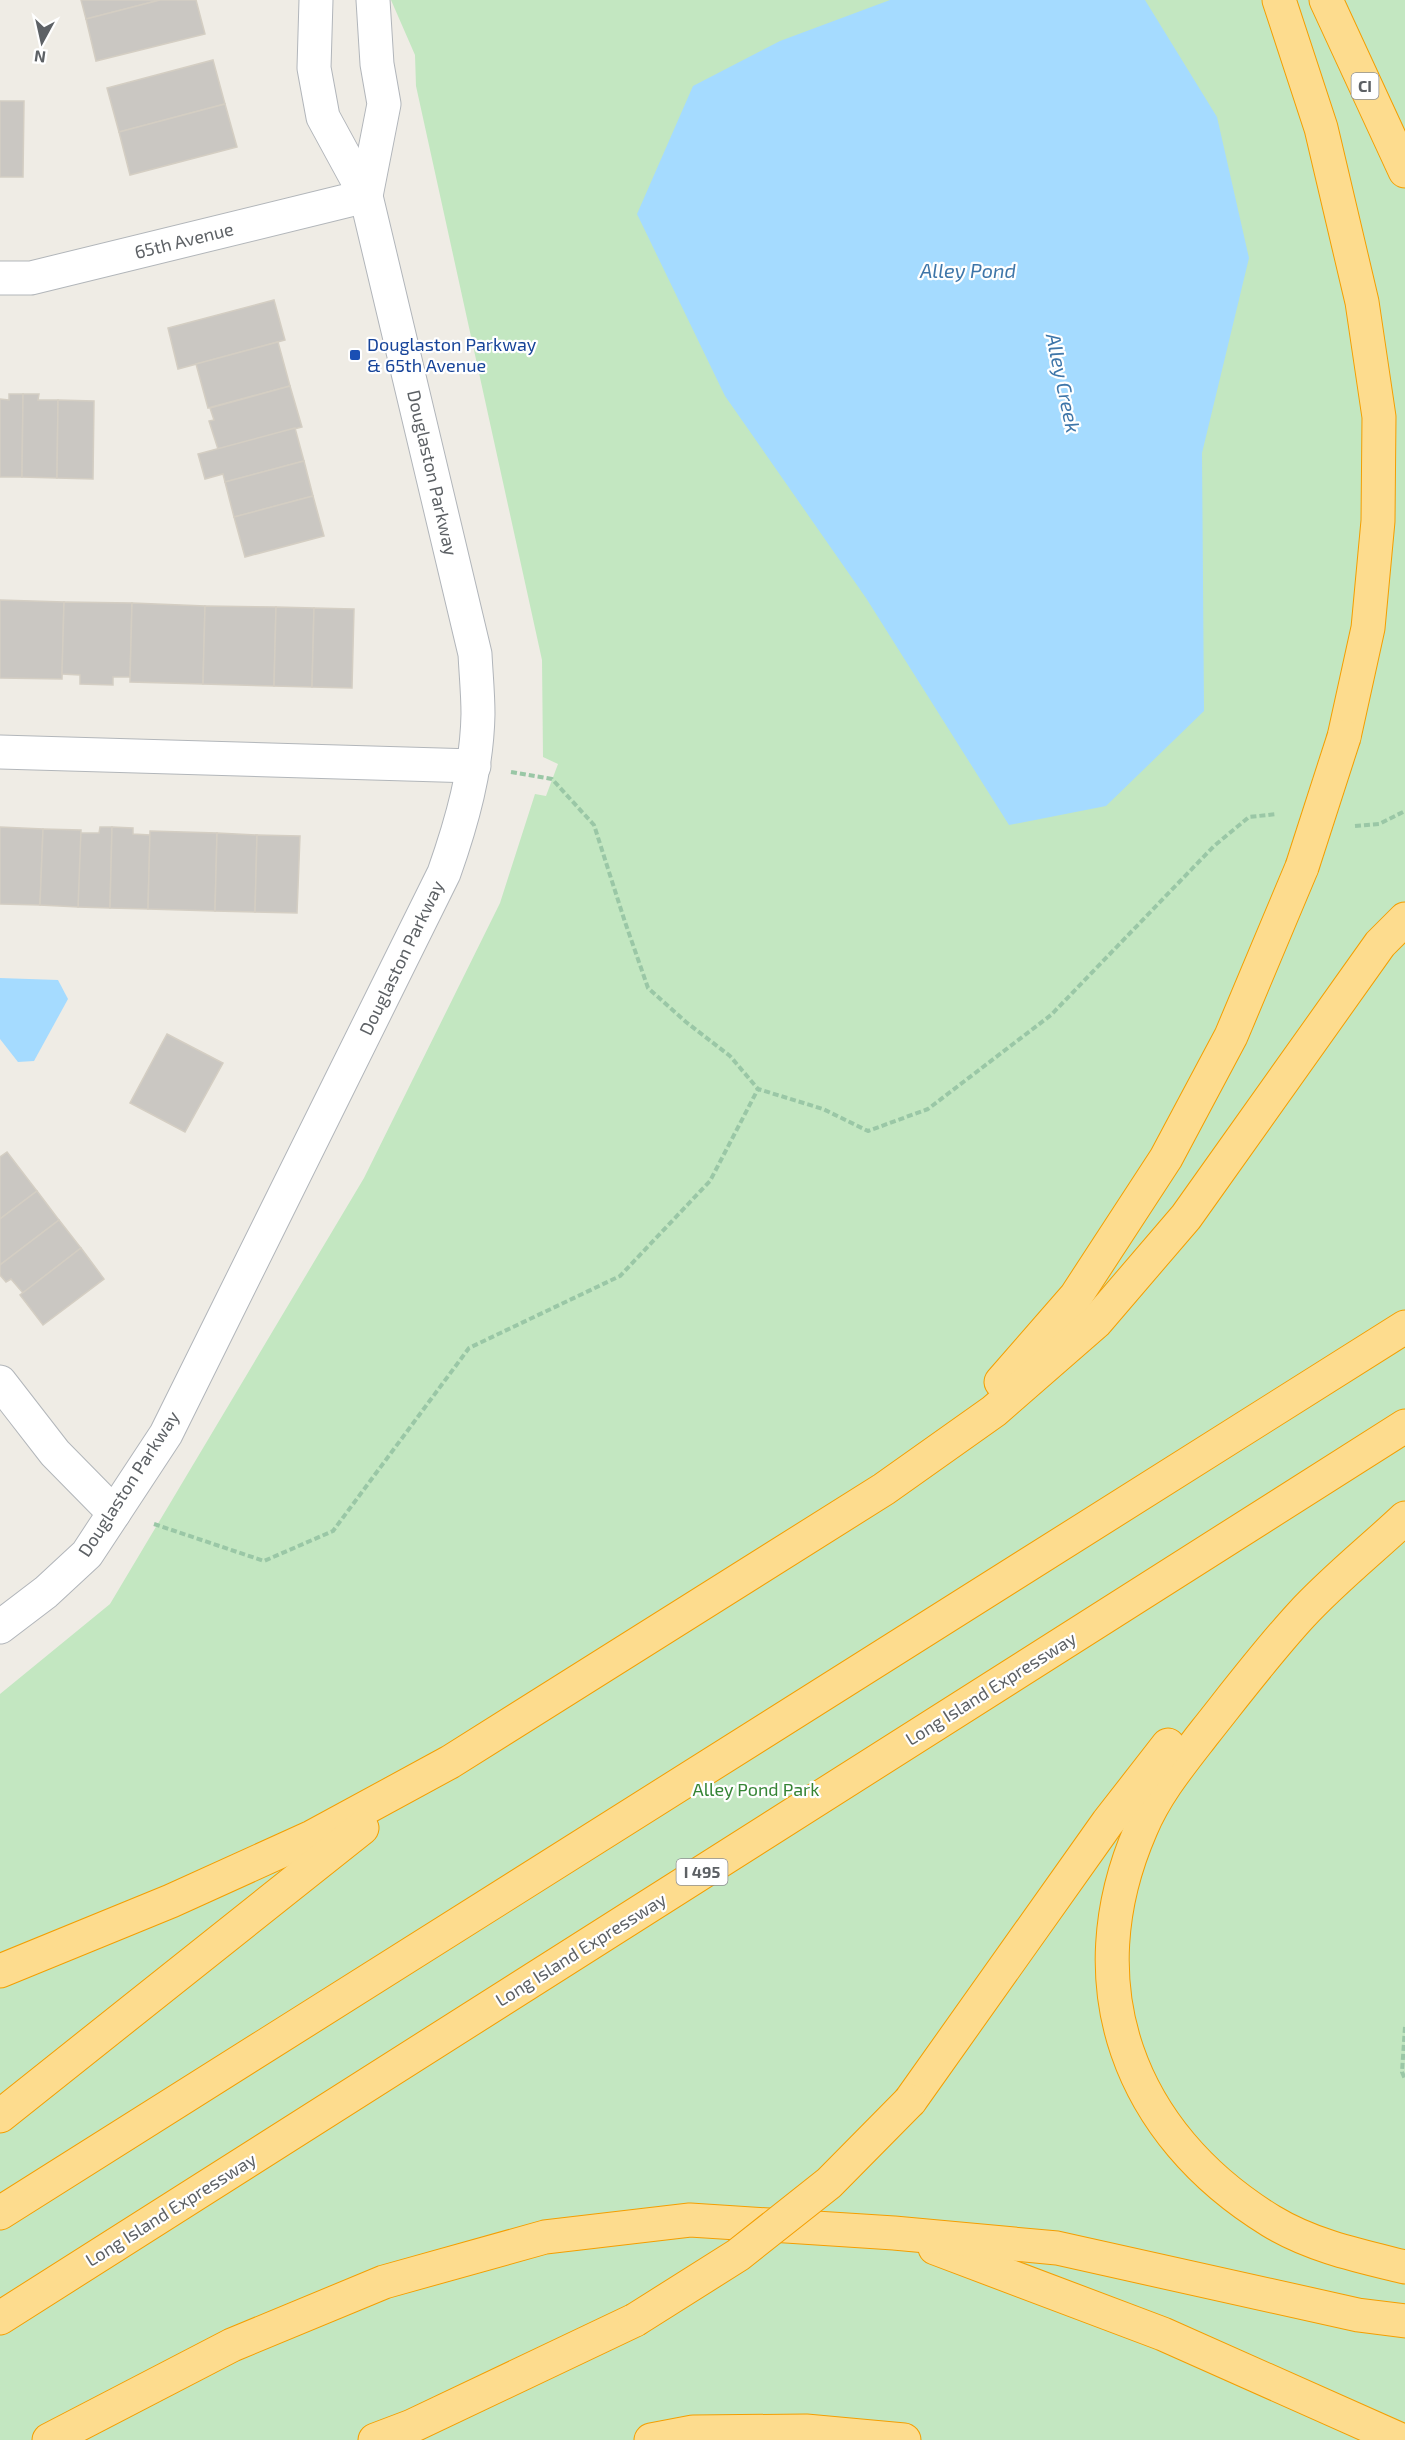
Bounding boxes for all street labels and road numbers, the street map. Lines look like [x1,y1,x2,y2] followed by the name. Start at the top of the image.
[1352,73,1378,99] road number: CI
[132,217,236,263] street label: 65th Avenue
[403,388,463,558] street label: Douglaston Parkway
[354,876,448,1039] street label: Douglaston Parkway
[73,1406,184,1560] street label: Douglaston Parkway
[901,1626,1080,1750] street label: Long Island Expressway
[676,1859,728,1885] road number: I 495
[491,1887,670,2011] street label: Long Island Expressway
[81,2147,260,2271] street label: Long Island Expressway

